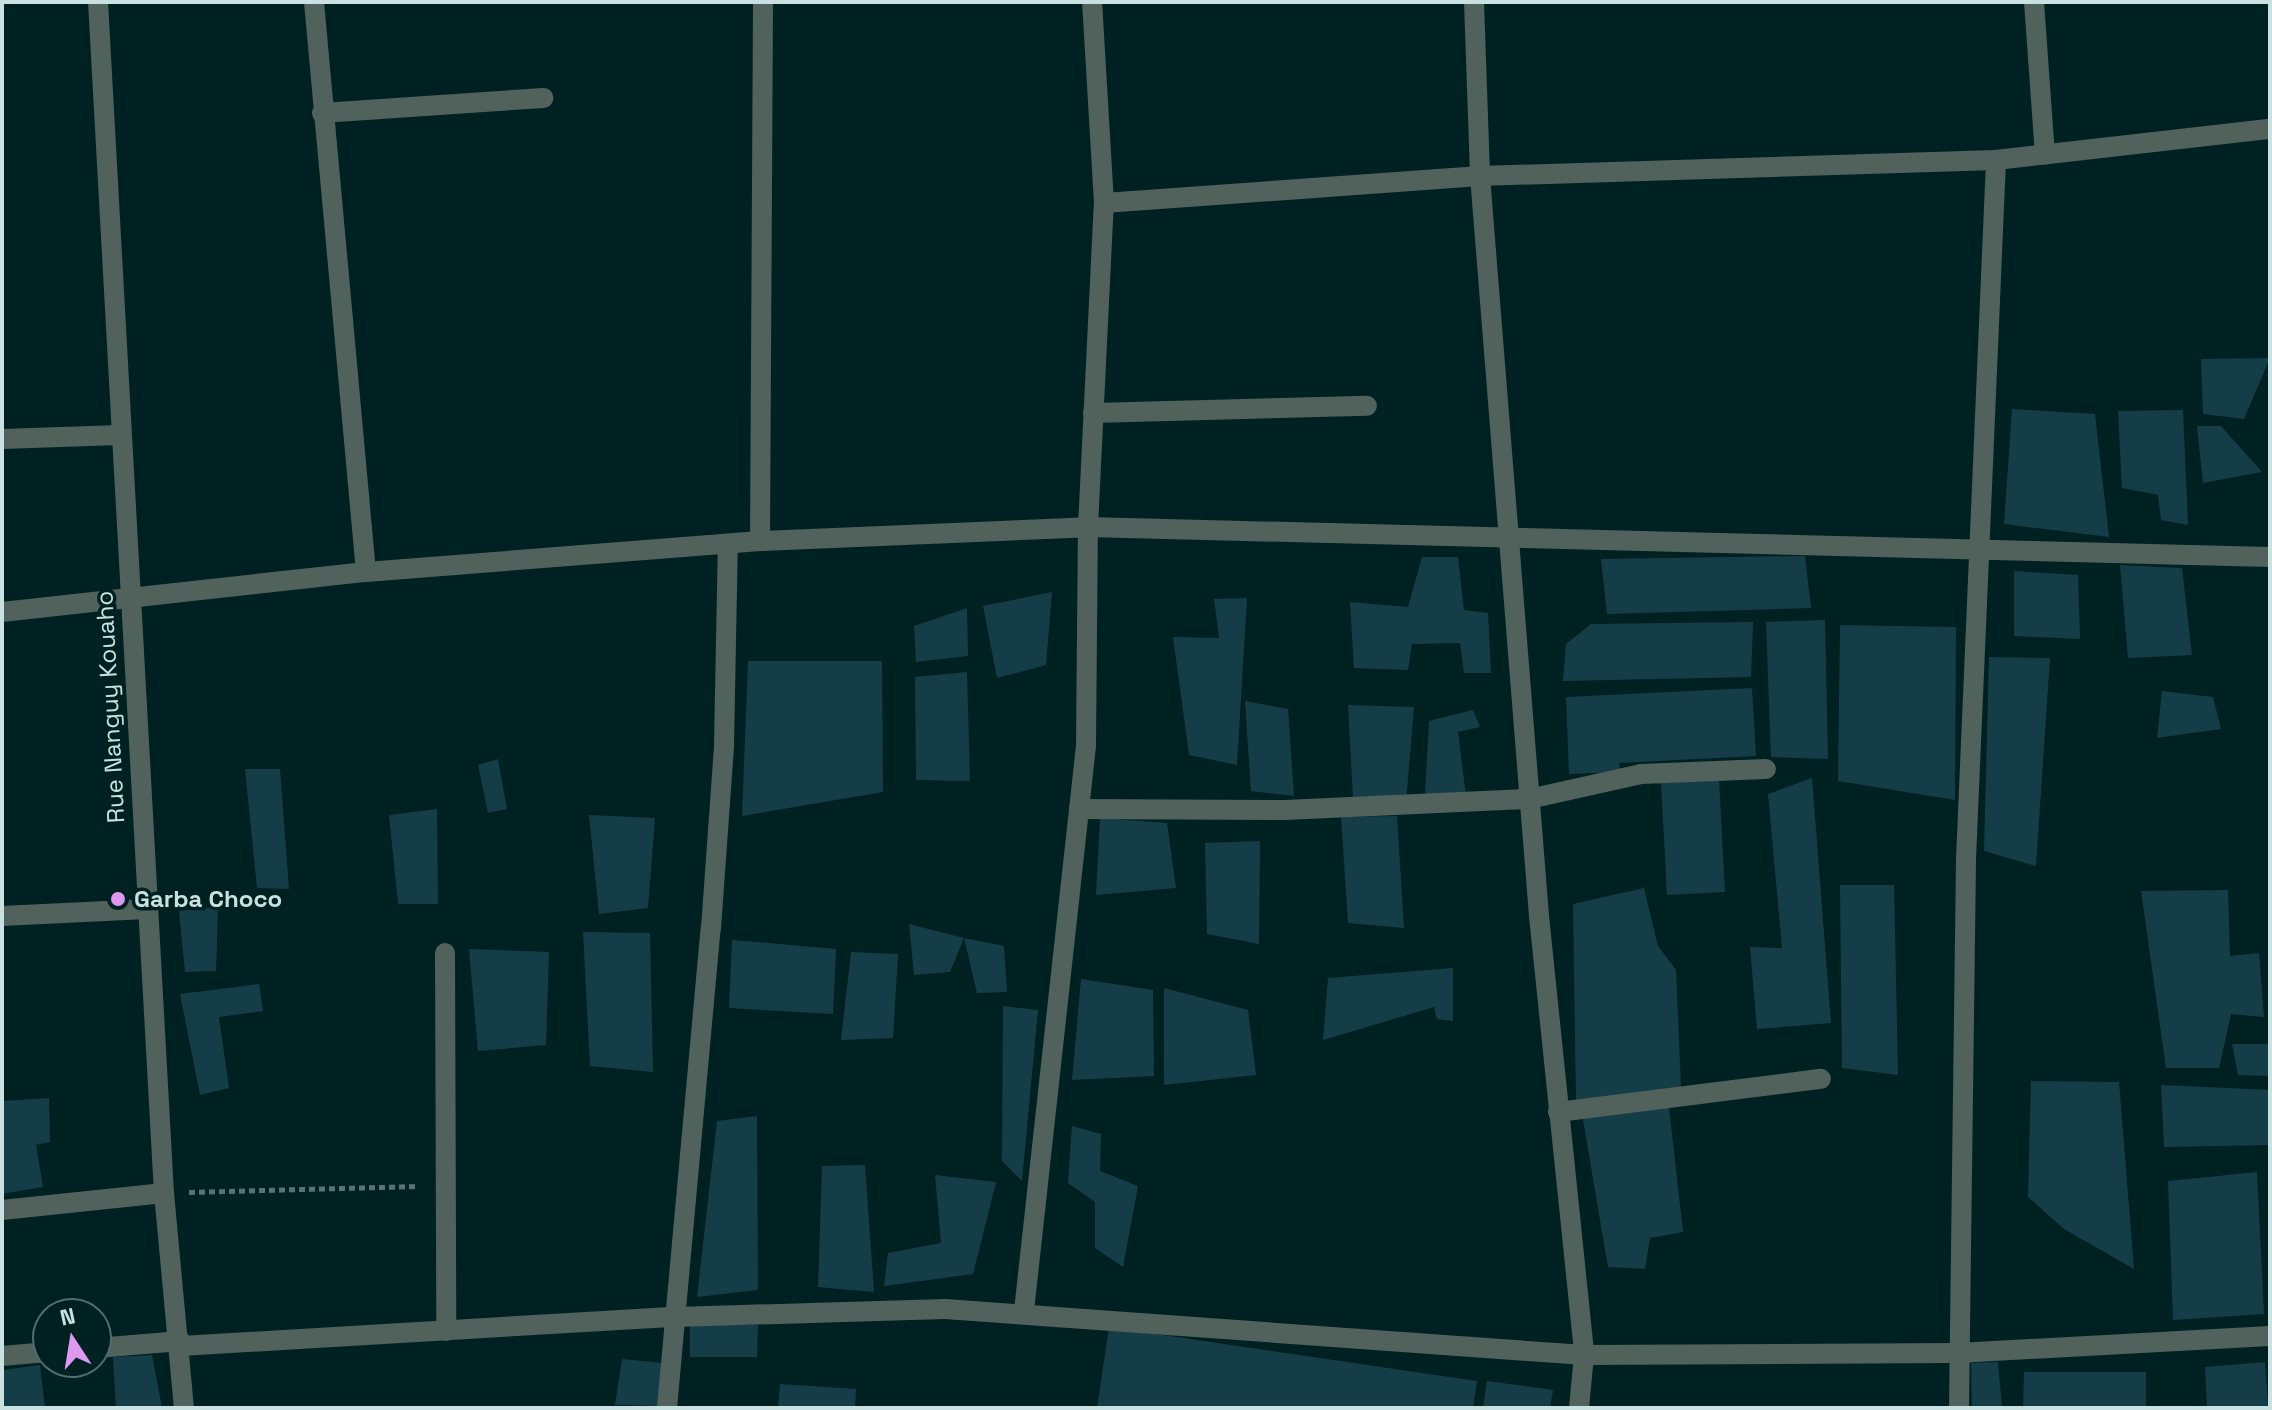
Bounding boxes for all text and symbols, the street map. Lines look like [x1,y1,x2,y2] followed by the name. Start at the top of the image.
[90,590,130,824] street label: Rue Nanguy Kouaho
[134,885,282,913] place label: Garba Choco
[109,890,127,908] marker: Garba Choco
[32,1298,112,1378] north arrow
[57,1301,78,1332] text: N

